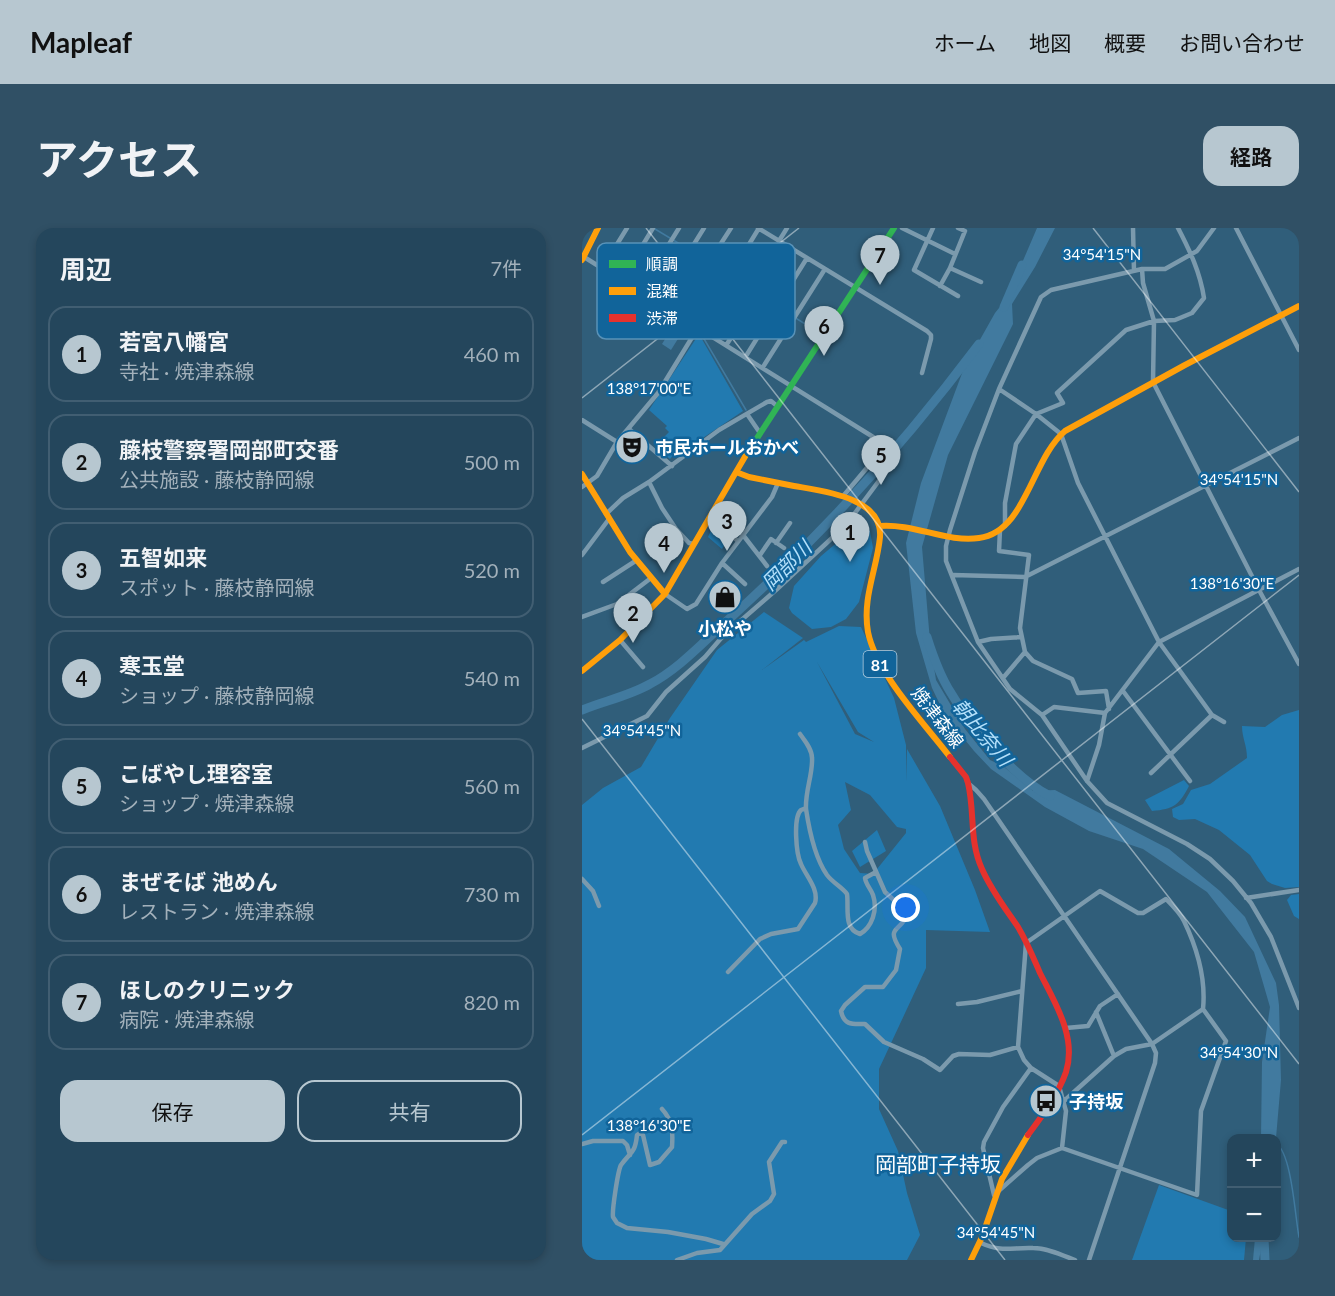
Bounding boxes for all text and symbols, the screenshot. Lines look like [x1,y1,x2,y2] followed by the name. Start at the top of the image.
[30,25,132,59] text: Mapleaf
[934,30,996,55] text: ホーム
[1029,30,1071,55] text: 地図
[1104,30,1146,55] text: 概要
[1179,30,1305,55] text: お問い合わせ
[1203,126,1299,186] button: 経路
[36,134,202,184] text: アクセス
[860,236,900,285] pin: 7
[597,243,795,339] legend
[1063,245,1141,263] text: 34°54'15"N
[60,253,112,285] text: 周辺
[646,254,678,273] text: 順調
[490,256,522,280] text: 7件
[646,281,678,300] text: 混雑
[804,306,844,356] pin: 6
[646,308,678,327] text: 渋滞
[119,328,229,355] text: 若宮八幡宮
[76,342,87,366] text: 1
[464,342,520,366] text: 460 m
[119,359,254,383] text: 寺社 · 焼津森線
[607,379,691,397] text: 138°17'00"E
[614,429,650,465] theatre icon: 市民ホールおかべ
[119,436,339,463] text: 藤枝警察署岡部町交番
[655,436,799,458] place label: 市民ホールおかべ
[862,436,900,485] pin: 5
[76,450,87,474] text: 2
[464,450,520,474] text: 500 m
[119,467,314,491] text: 公共施設 · 藤枝静岡線
[1200,470,1278,488] text: 34°54'15"N
[708,502,746,551] pin: 3
[830,512,870,562] pin: 1
[644,524,683,573] pin: 4
[756,534,817,595] water label: 岡部川
[119,544,207,571] text: 五智如来
[76,558,87,582] text: 3
[464,558,520,582] text: 520 m
[1190,574,1274,592] text: 138°16'30"E
[119,575,314,599] text: スポット · 藤枝静岡線
[707,579,743,615] shop icon: 小松や
[614,594,652,643] pin: 2
[698,617,752,639] place label: 小松や
[864,651,896,677] road number: 81
[119,652,185,679] text: 寒玉堂
[76,666,87,690] text: 4
[464,666,520,690] text: 540 m
[907,682,969,752] street label: 焼津森線
[119,683,314,707] text: ショップ · 藤枝静岡線
[948,694,1019,772] water label: 朝比奈川
[603,721,681,739] text: 34°54'45"N
[119,760,273,787] text: こばやし理容室
[76,774,87,798] text: 5
[464,774,520,798] text: 560 m
[119,791,294,815] text: ショップ · 焼津森線
[119,868,278,895] text: まぜそば 池めん
[76,882,87,906] text: 6
[464,882,520,906] text: 730 m
[891,893,920,922] your location
[119,899,314,923] text: レストラン · 焼津森線
[119,976,295,1003] text: ほしのクリニック
[76,990,87,1014] text: 7
[464,990,520,1014] text: 820 m
[119,1007,254,1031] text: 病院 · 焼津森線
[1200,1043,1278,1061] text: 34°54'30"N
[60,1080,285,1142] button: 保存
[297,1080,522,1142] button: 共有
[1028,1083,1064,1119] bus stop icon: 子持坂
[1069,1090,1124,1112] place label: 子持坂
[607,1116,691,1134] text: 138°16'30"E
[1227,1134,1281,1242] map controls
[1227,1134,1281,1188] button: +
[875,1151,1001,1176] district label: 岡部町子持坂
[1227,1188,1281,1242] button: −
[957,1223,1035,1241] text: 34°54'45"N

